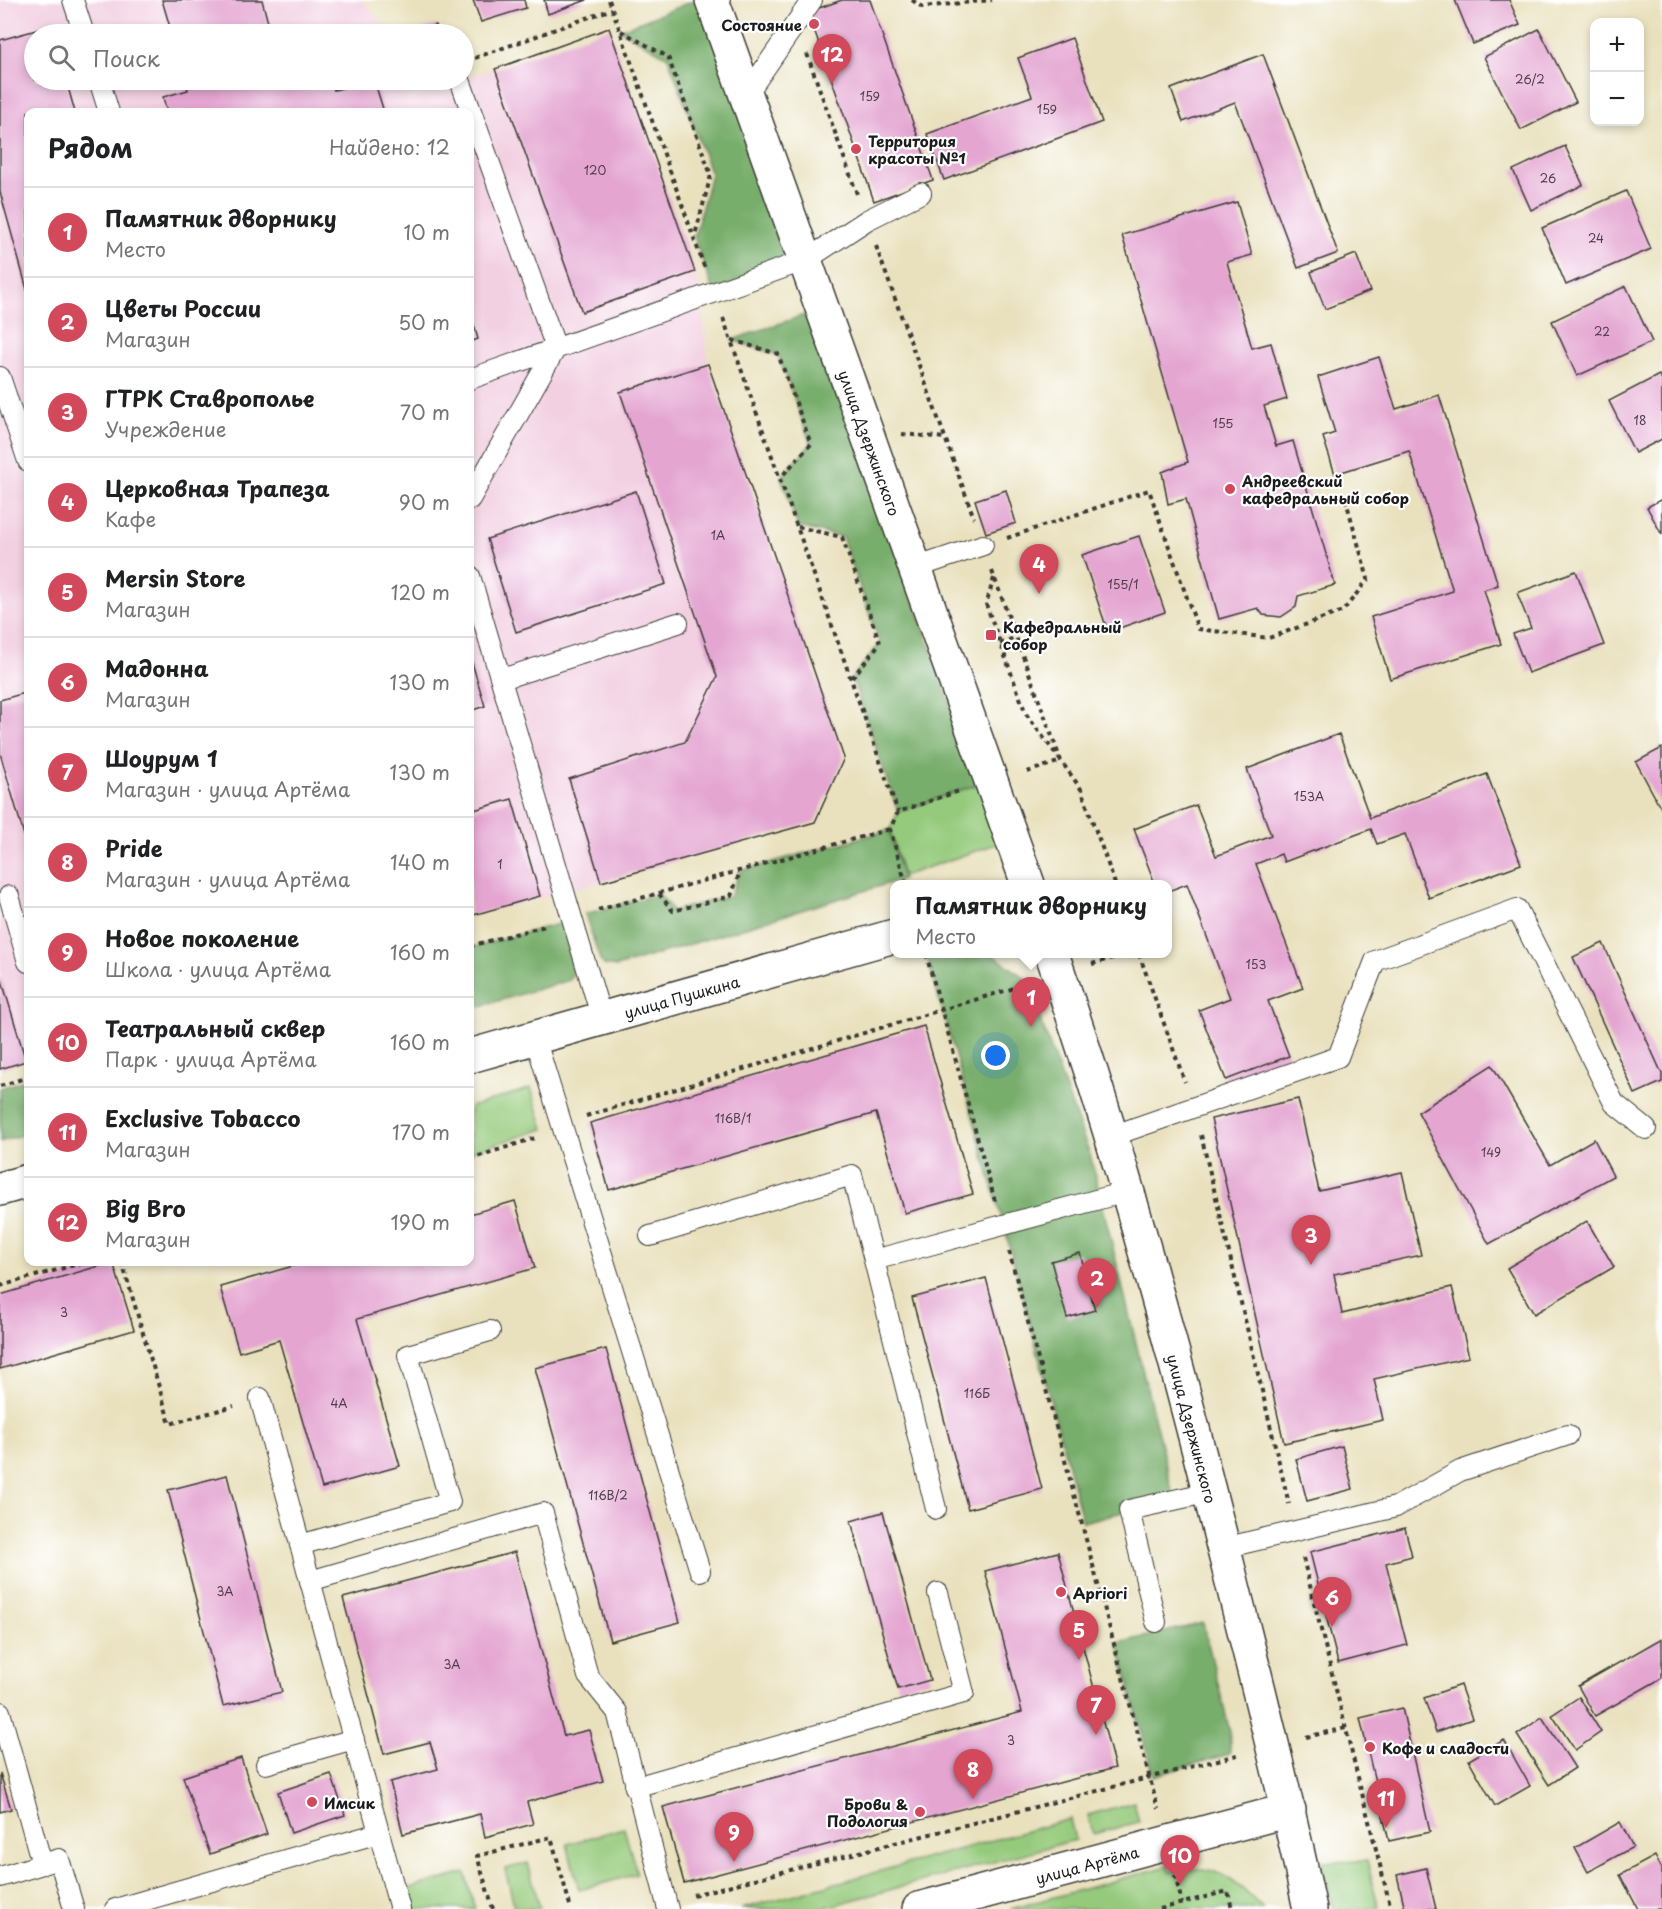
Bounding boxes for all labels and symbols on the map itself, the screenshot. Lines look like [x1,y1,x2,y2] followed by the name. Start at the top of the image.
[721,13,802,36] place label: Состояние
[807,17,821,31] marker: Состояние
[812,34,852,84] pin: 12
[1515,70,1545,88] house number: 26/2
[860,87,880,105] house number: 159
[1037,100,1057,118] house number: 159
[868,129,966,169] place label: Территория красоты №1
[849,142,863,156] marker: Территория красоты №1
[584,161,606,179] house number: 120
[1540,169,1556,187] house number: 26
[1588,229,1604,247] house number: 24
[1594,322,1610,340] house number: 22
[834,366,907,519] street label: улица Дзержинского
[1634,411,1646,429] house number: 18
[1213,414,1233,432] house number: 155
[1241,469,1409,509] place label: Андреевский кафедральный собор
[1223,482,1237,496] marker: Андреевский кафедральный собор
[711,526,725,544] house number: 1А
[1020,544,1058,594] pin: 4
[1107,575,1139,593] house number: 155/1
[1003,615,1122,655] place label: Кафедральный собор
[984,628,998,642] marker: Кафедральный собор
[1294,787,1324,805] house number: 153А
[497,855,503,873] house number: 1
[1245,955,1267,973] house number: 153
[621,969,743,1023] street label: улица Пушкина
[1012,978,1050,1027] pin: 1
[981,1041,1010,1070] your location
[715,1109,751,1127] house number: 116В/1
[1481,1143,1501,1161] house number: 149
[1292,1216,1330,1265] pin: 3
[1078,1258,1116,1308] pin: 2
[60,1303,68,1321] house number: 3
[1162,1351,1223,1506] street label: улица Дзержинского
[964,1384,990,1402] house number: 116Б
[330,1394,348,1412] house number: 4А
[588,1486,628,1504] house number: 116В/2
[1312,1578,1352,1627] pin: 6
[1073,1581,1127,1604] place label: Apriori
[216,1582,234,1600] house number: 3А
[1054,1585,1068,1599] marker: Apriori
[1060,1610,1098,1660] pin: 5
[443,1655,461,1673] house number: 3А
[1076,1686,1116,1735] pin: 7
[1007,1731,1015,1749] house number: 3
[1382,1736,1509,1759] place label: Кофе и сладости
[1363,1740,1377,1754] marker: Кофе и сладости
[954,1750,992,1799] pin: 8
[1366,1778,1406,1828] pin: 11
[324,1791,376,1814] place label: Имсик
[827,1792,908,1832] place label: Брови & Подология
[305,1795,319,1809] marker: Имсик
[913,1805,927,1819] marker: Брови & Подология
[714,1812,754,1862] pin: 9
[1160,1836,1200,1885] pin: 10
[1033,1839,1142,1889] street label: улица Артёма

